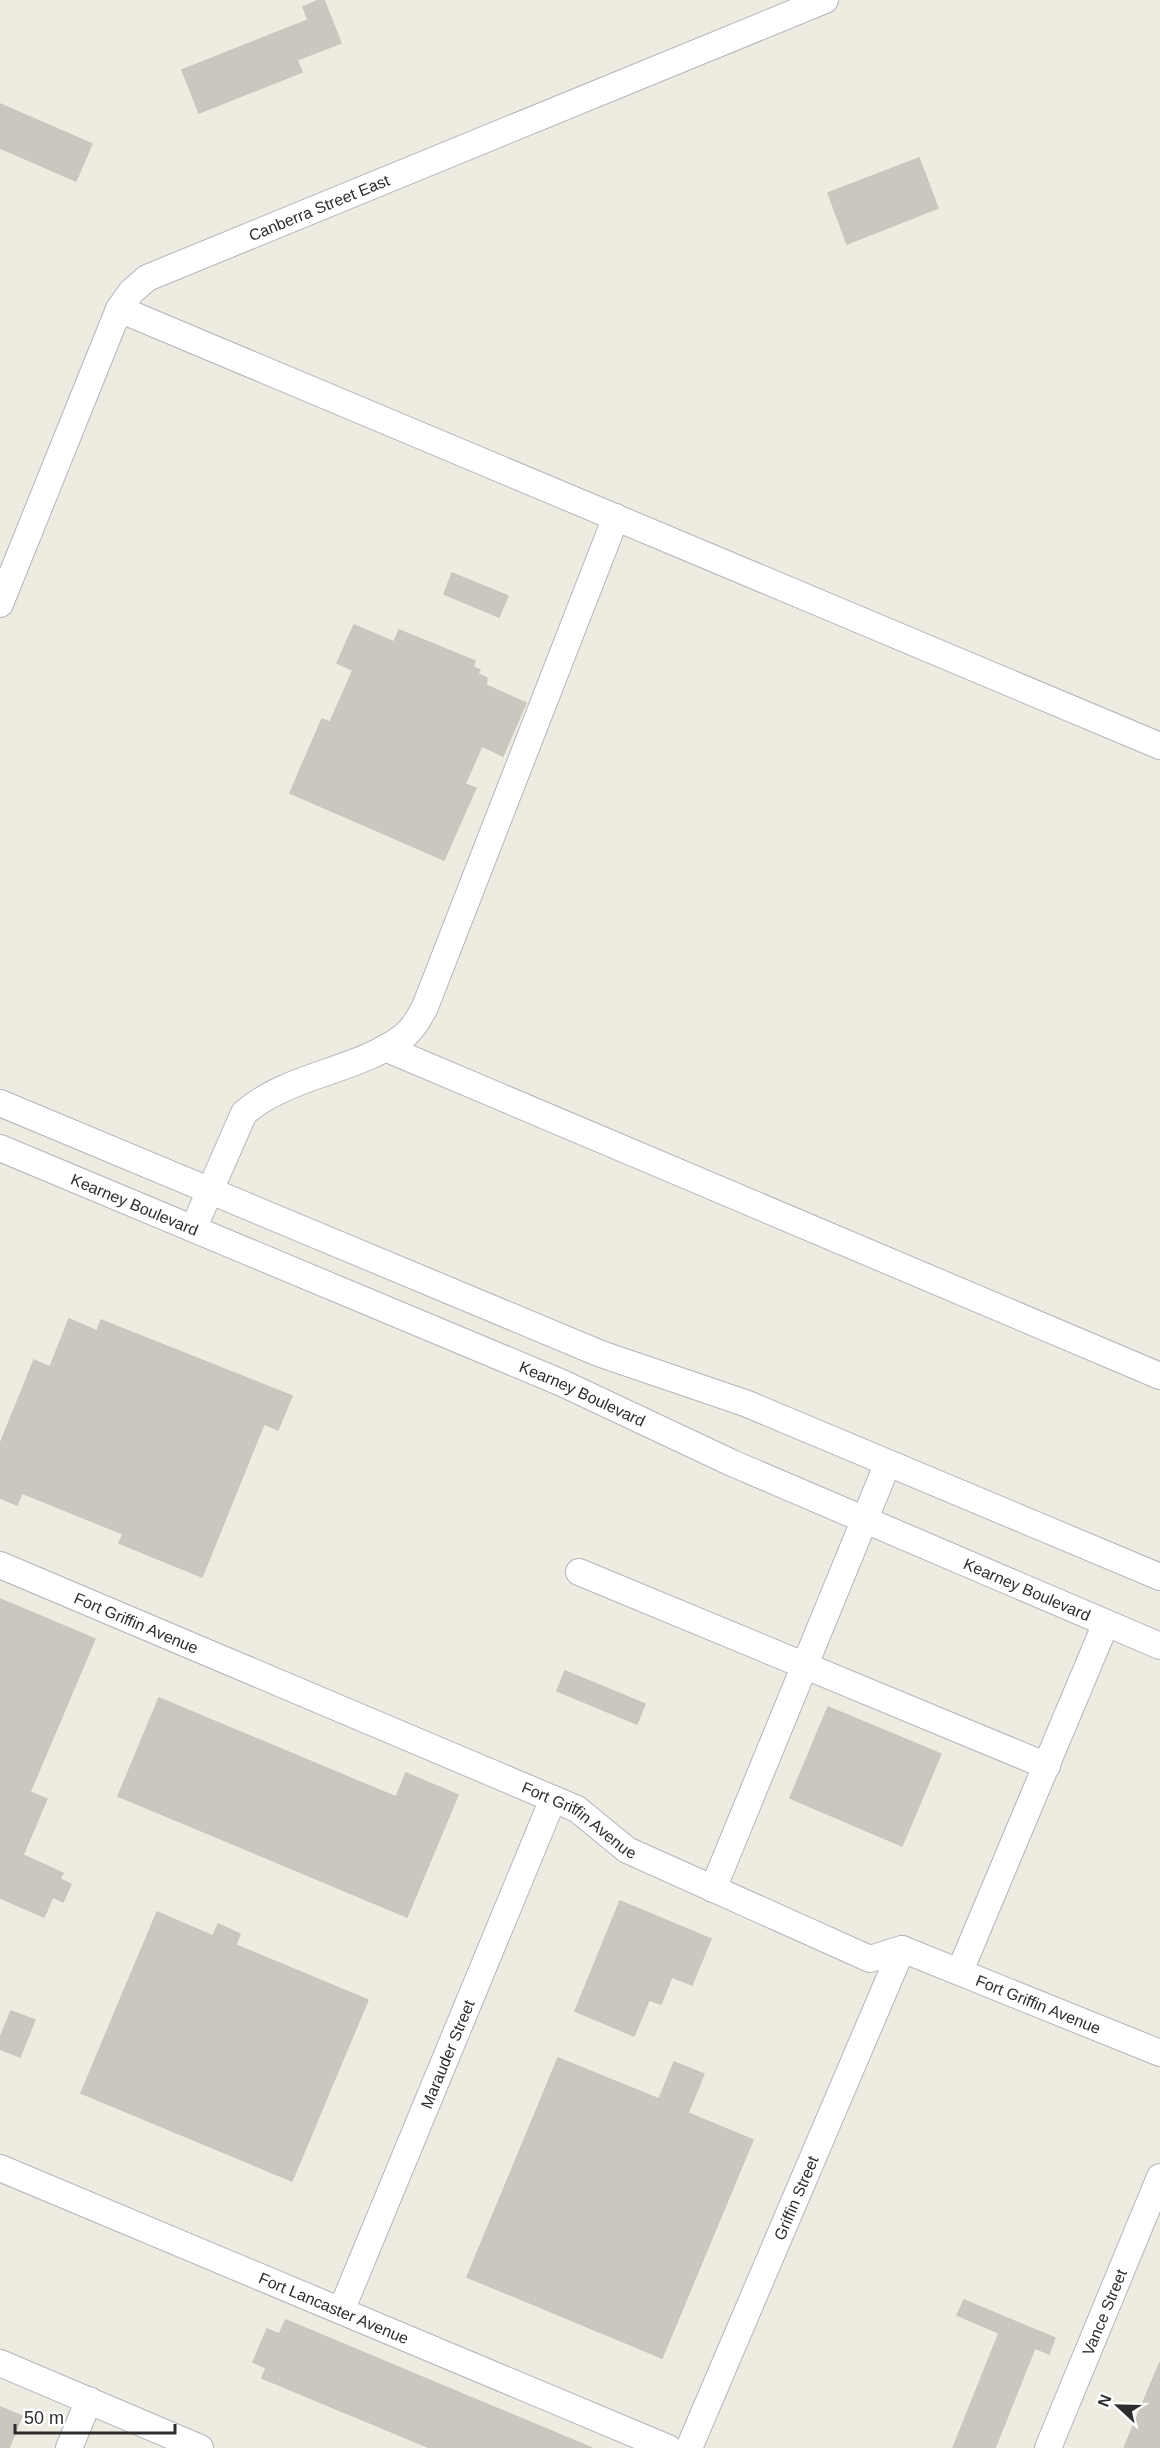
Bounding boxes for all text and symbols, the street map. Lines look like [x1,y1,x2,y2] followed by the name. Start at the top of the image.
[246,171,392,244] street label: Canberra Street East
[69,1170,201,1238] street label: Kearney Boulevard
[517,1358,648,1429] street label: Kearney Boulevard
[961,1555,1093,1624] street label: Kearney Boulevard
[72,1589,201,1656] street label: Fort Griffin Avenue
[519,1778,639,1862] street label: Fort Griffin Avenue
[974,1971,1103,2037] street label: Fort Griffin Avenue
[417,1997,478,2111] street label: Marauder Street
[770,2153,821,2242] street label: Griffin Street
[1079,2266,1130,2358] street label: Vance Street
[256,2269,411,2347] street label: Fort Lancaster Avenue
[1088,2376,1148,2436] north arrow
[1095,2392,1115,2409] text: N
[15,2397,176,2435] scale bar
[24,2408,64,2428] text: 50 m

